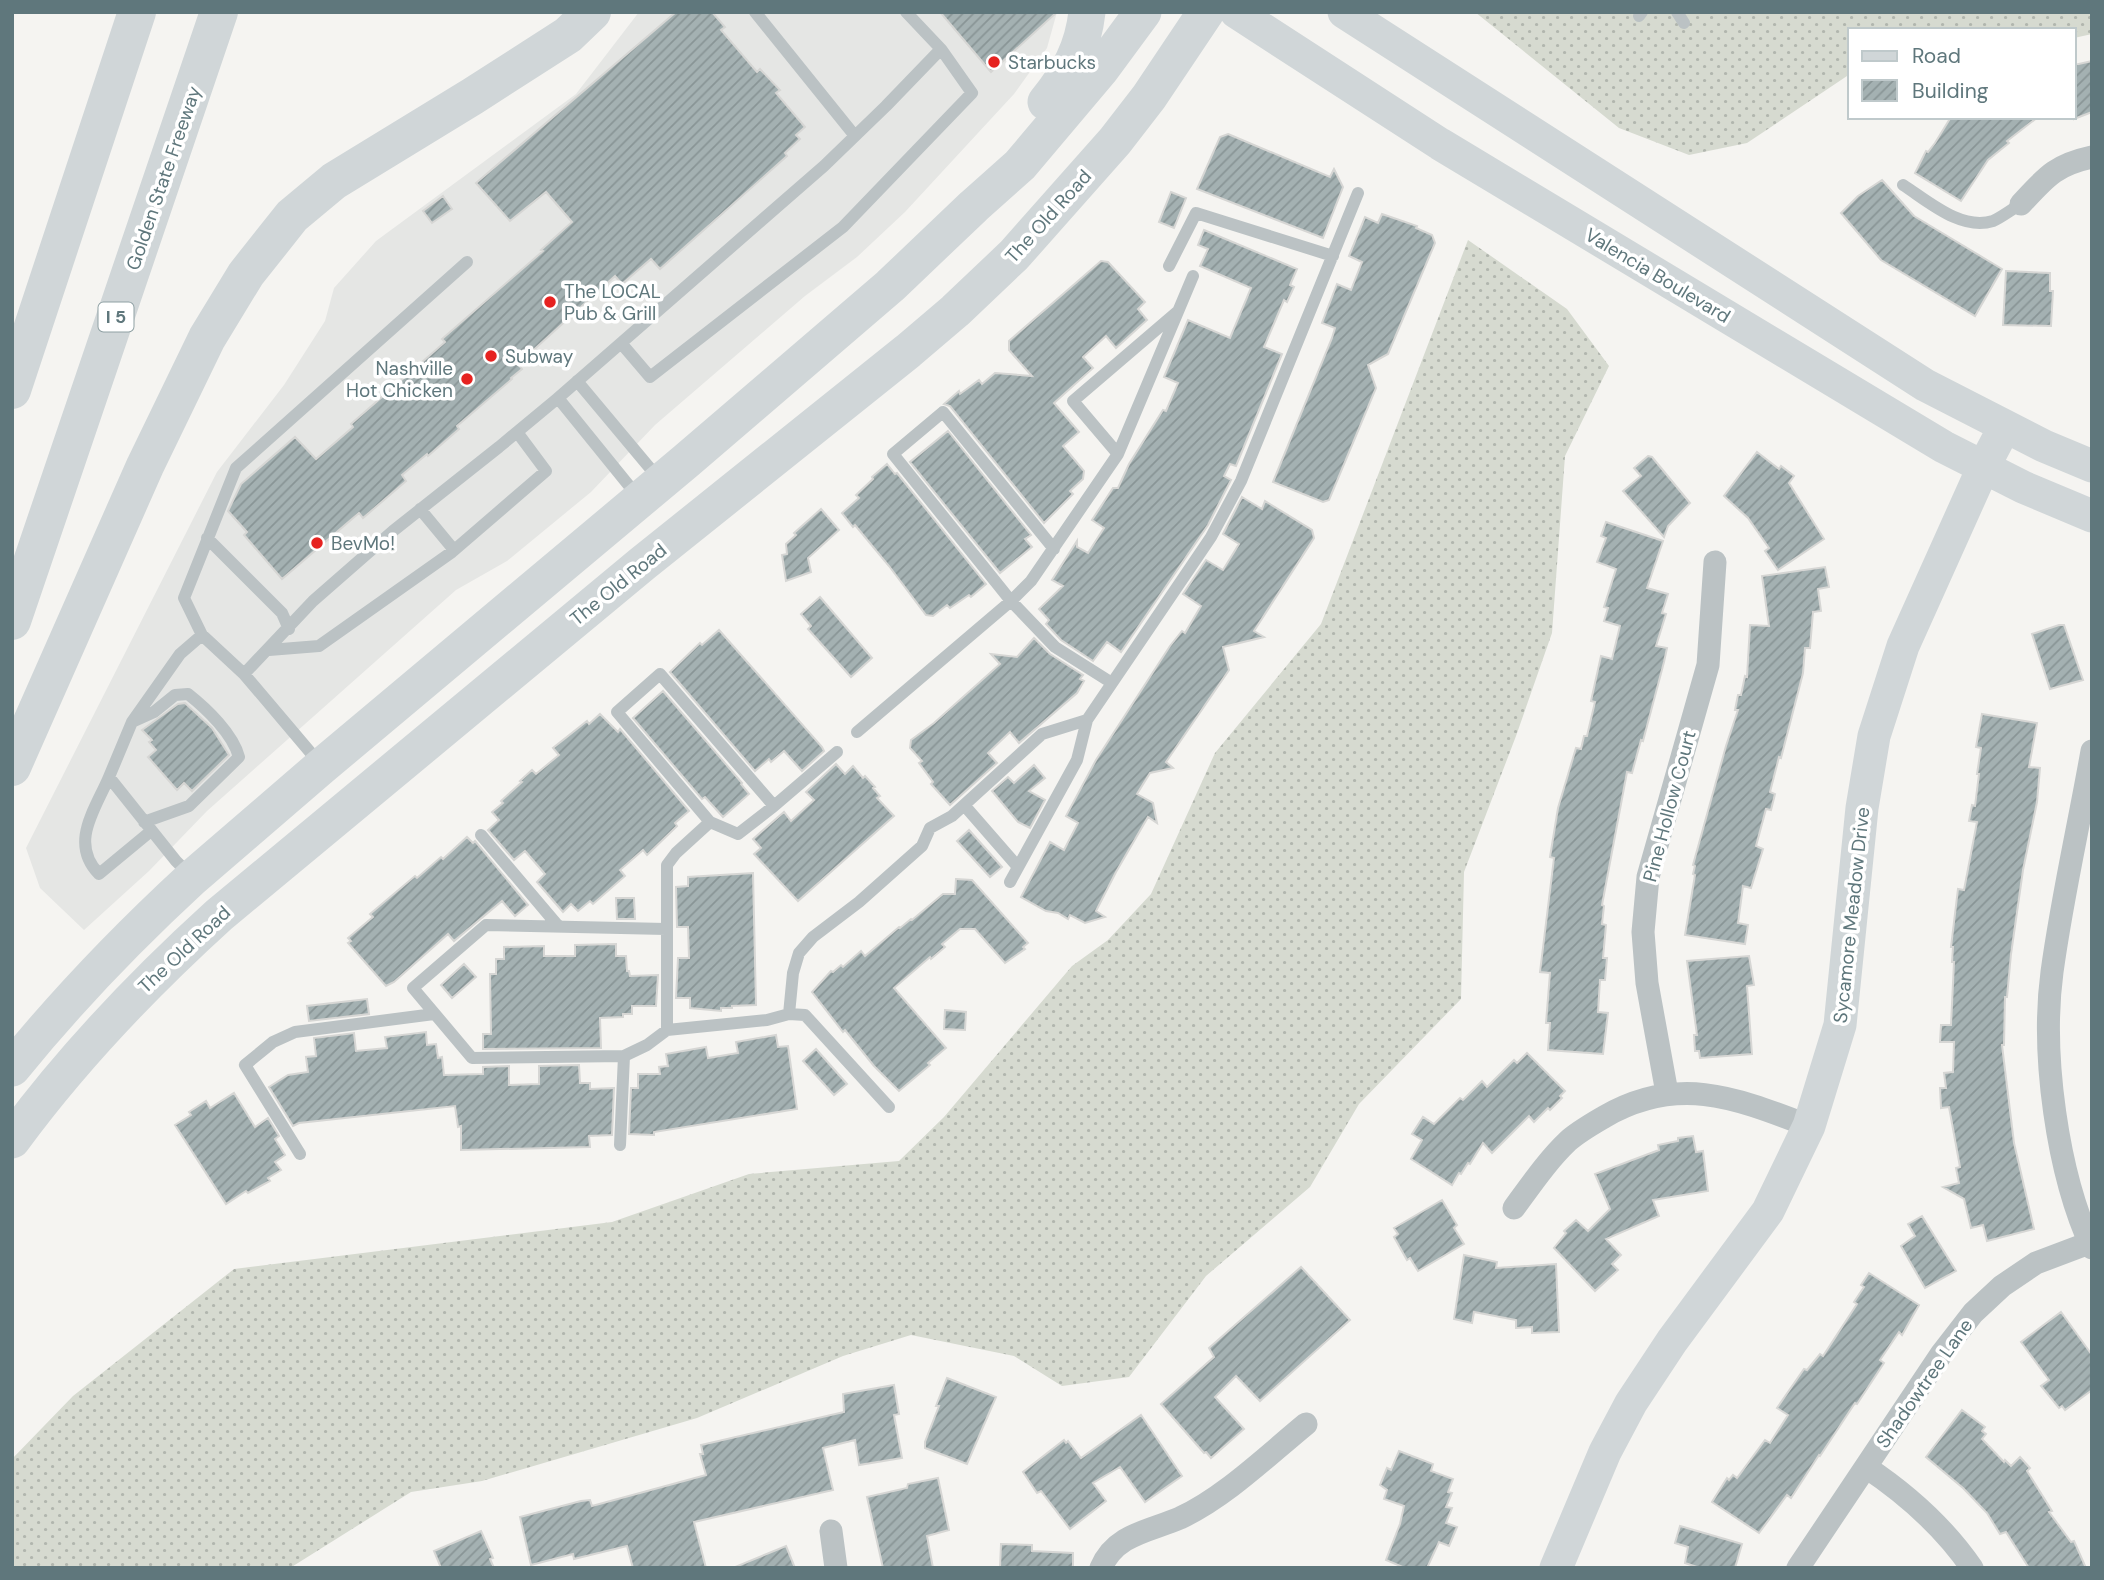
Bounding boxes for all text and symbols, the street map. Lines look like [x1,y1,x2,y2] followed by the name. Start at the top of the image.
[1848,28,2076,119] legend
[1912,42,1961,70] text: Road
[1008,50,1096,75] place label: Starbucks
[986,54,1002,70] marker: Starbucks
[1912,77,1989,105] text: Building
[120,82,207,273] street label: Golden State Freeway
[1000,164,1097,268] street label: The Old Road
[1580,222,1735,329] street label: Valencia Boulevard
[564,279,661,326] place label: The LOCAL Pub & Grill
[542,294,558,310] marker: The LOCAL Pub & Grill
[99,302,134,332] road number: I 5
[505,344,574,369] place label: Subway
[483,348,499,364] marker: Subway
[346,356,453,403] place label: Nashville Hot Chicken
[459,371,475,387] marker: Nashville Hot Chicken
[331,531,395,556] place label: BevMo!
[309,535,325,551] marker: BevMo!
[565,538,672,631] street label: The Old Road
[1637,728,1702,885] street label: Pine Hollow Court
[1828,806,1875,1024] street label: Sycamore Meadow Drive
[133,900,236,999] street label: The Old Road
[1870,1314,1978,1453] street label: Shadowtree Lane

